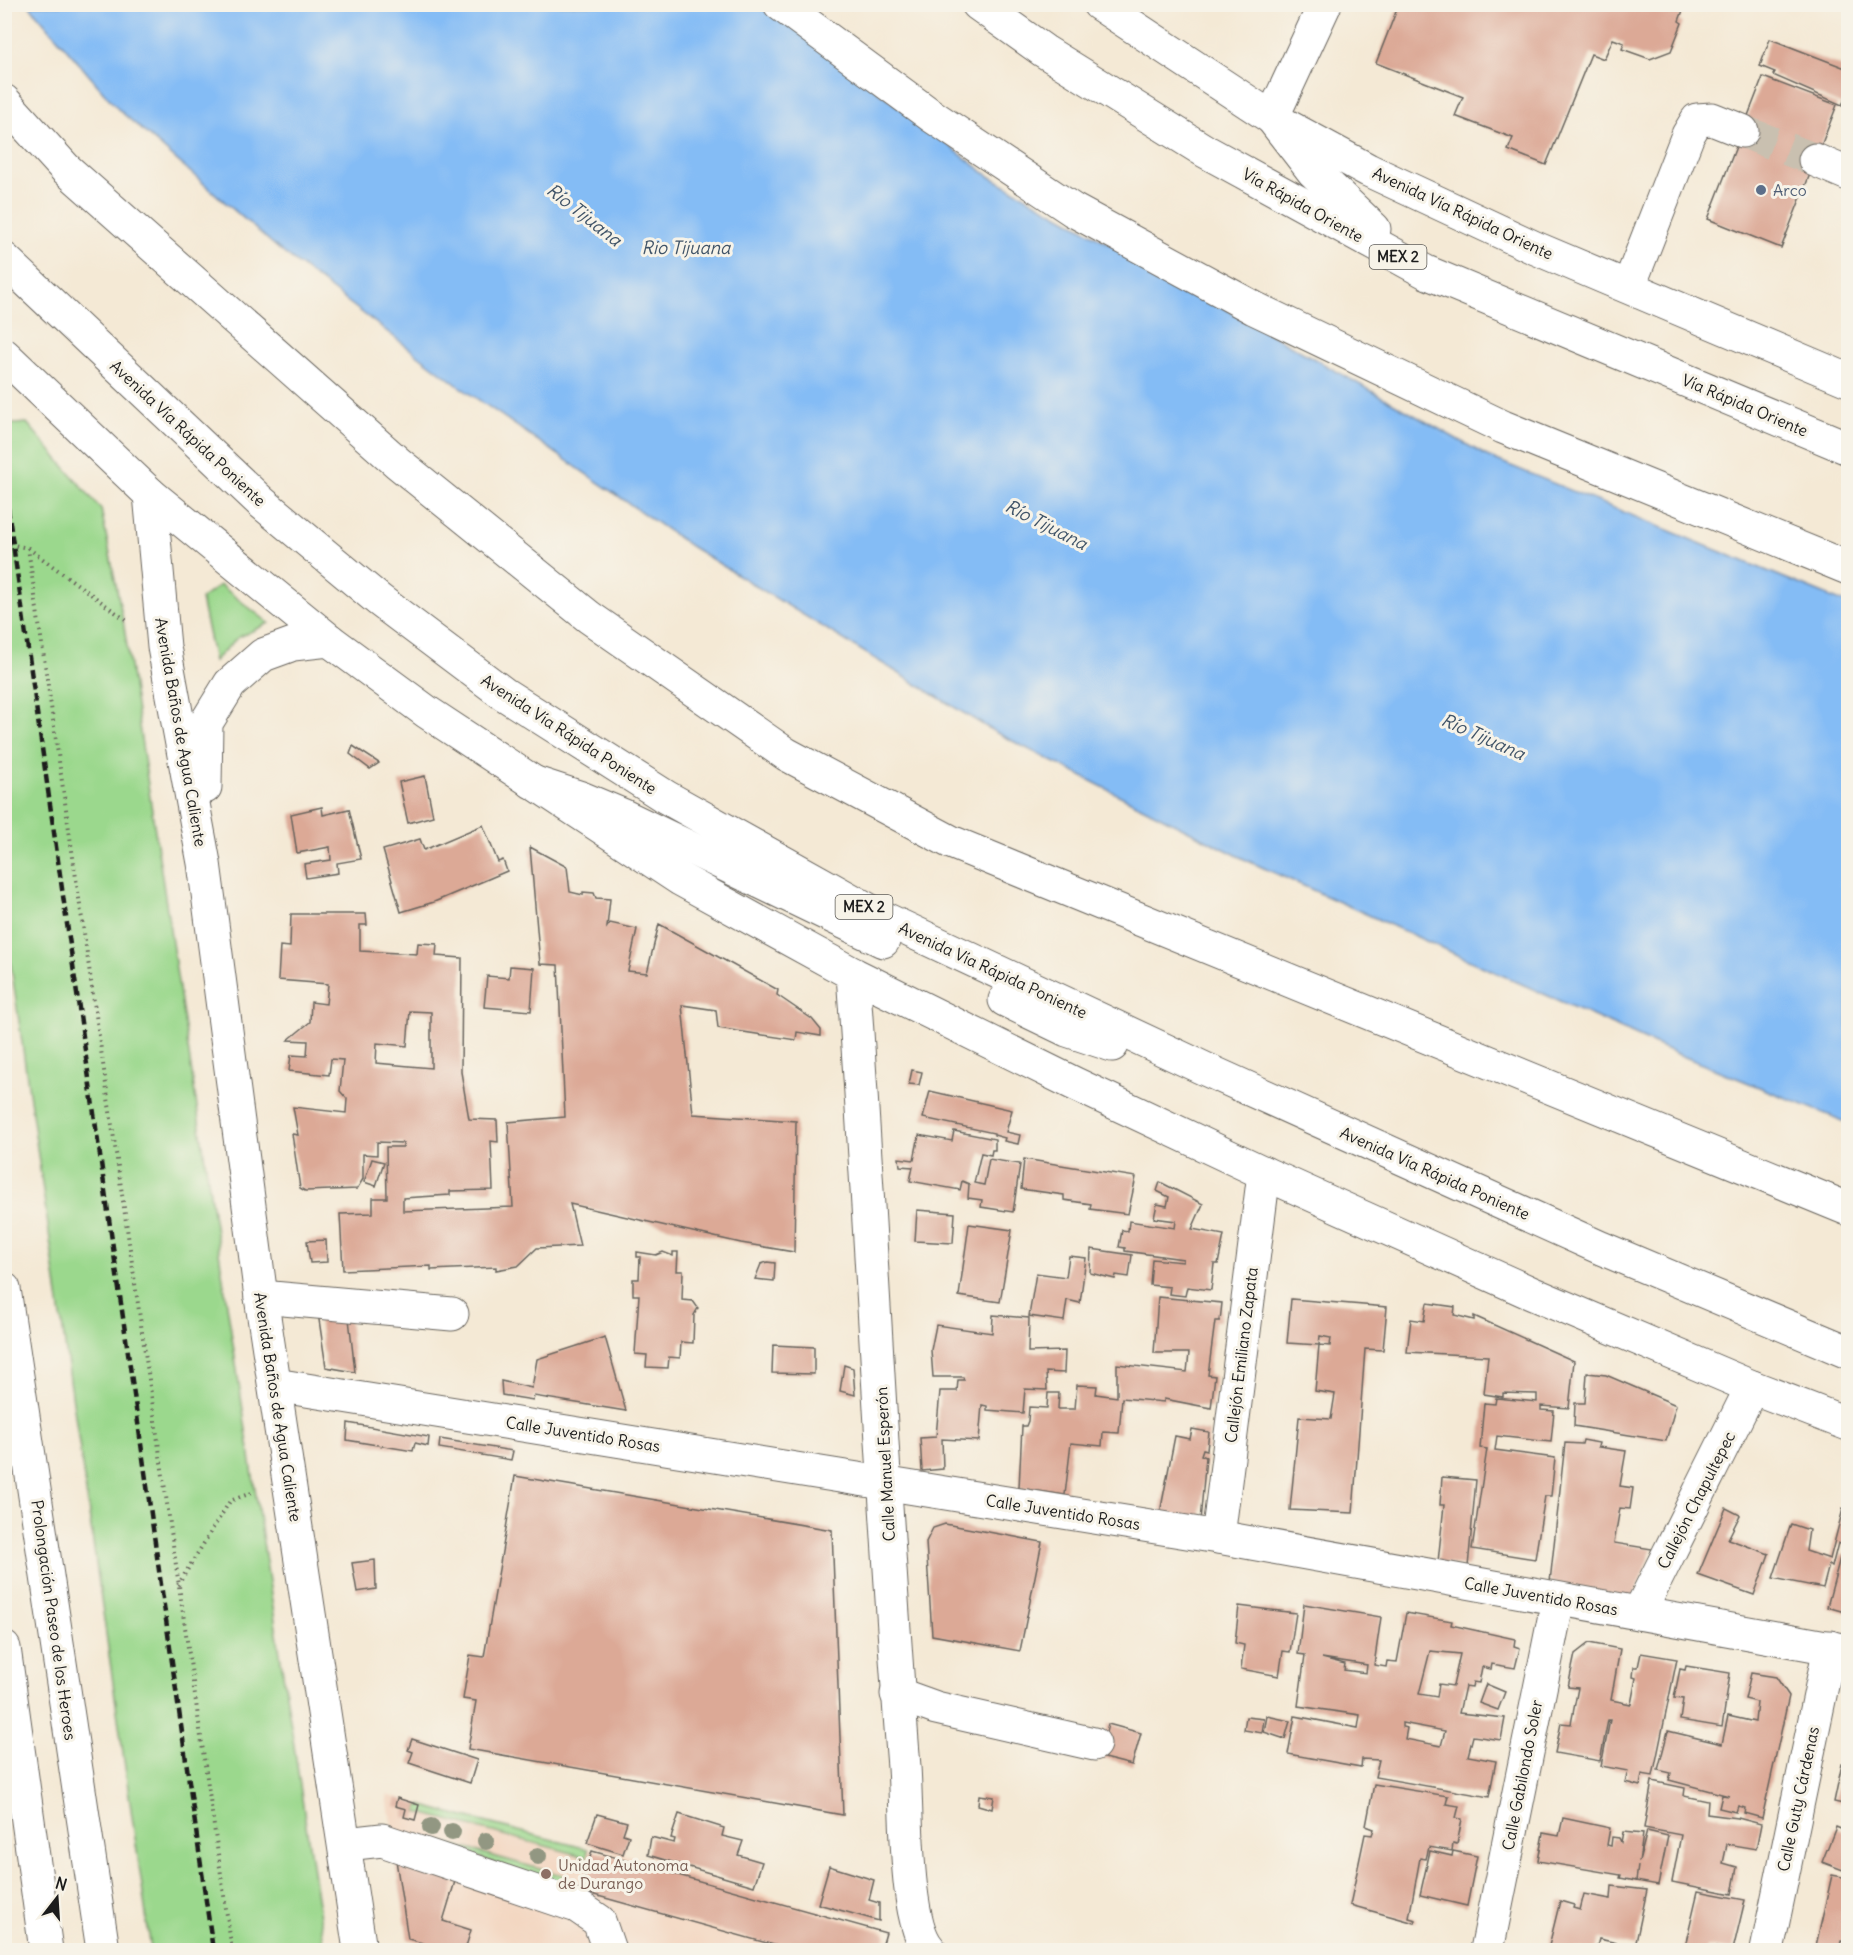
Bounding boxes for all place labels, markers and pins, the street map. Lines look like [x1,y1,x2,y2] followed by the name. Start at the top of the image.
[1773,180,1807,200] place label: Arco
[1754,183,1768,197] marker: Arco
[558,1855,689,1893] place label: Unidad Autonoma de Durango
[539,1867,553,1881] marker: Unidad Autonoma de Durango

